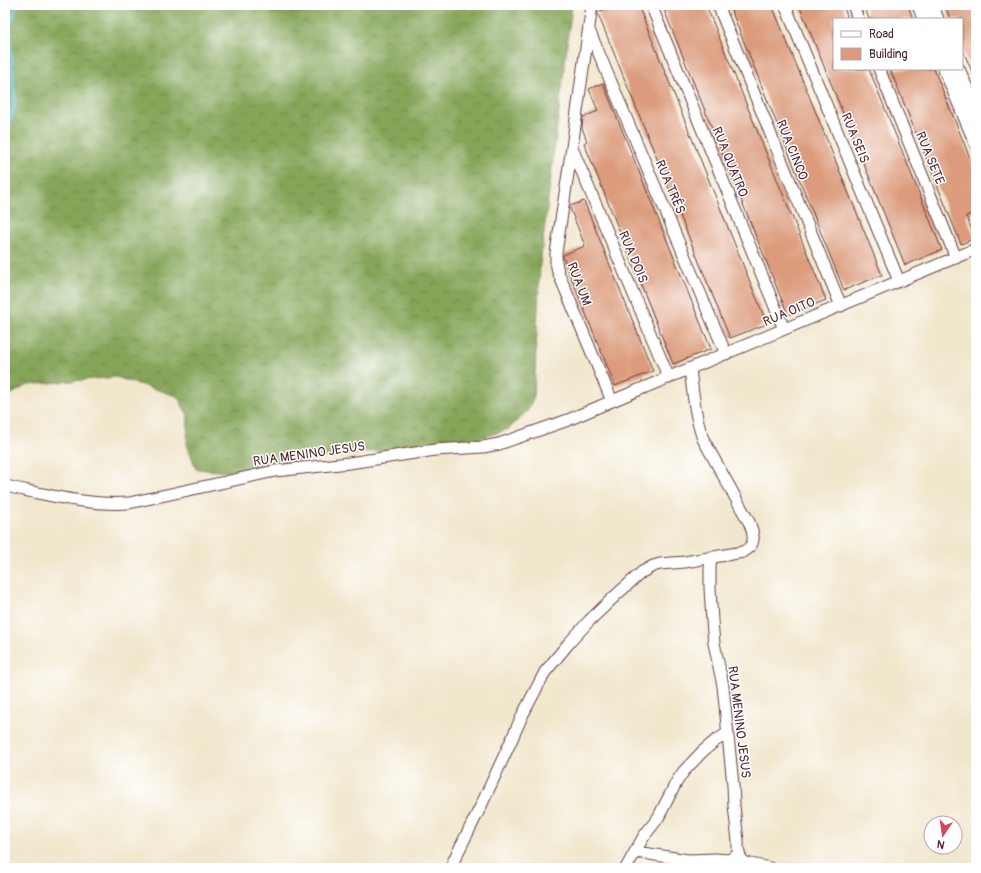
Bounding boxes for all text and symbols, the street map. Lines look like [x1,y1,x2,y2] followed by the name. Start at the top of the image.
[833,18,963,70] legend
[869,27,894,42] text: Road
[869,47,908,62] text: Building
[838,110,872,166] street label: RUA SEIS
[773,118,811,182] street label: RUA CINCO
[709,125,751,199] street label: RUA QUATRO
[912,129,948,187] street label: RUA SETE
[652,158,688,216] street label: RUA TRÊS
[615,229,651,285] street label: RUA DOIS
[563,260,595,308] street label: RUA UM
[761,294,817,330] street label: RUA OITO
[252,438,366,470] street label: RUA MENINO JESUS
[724,665,754,779] street label: RUA MENINO JESUS
[923,815,963,855] north arrow
[935,837,946,851] text: N

